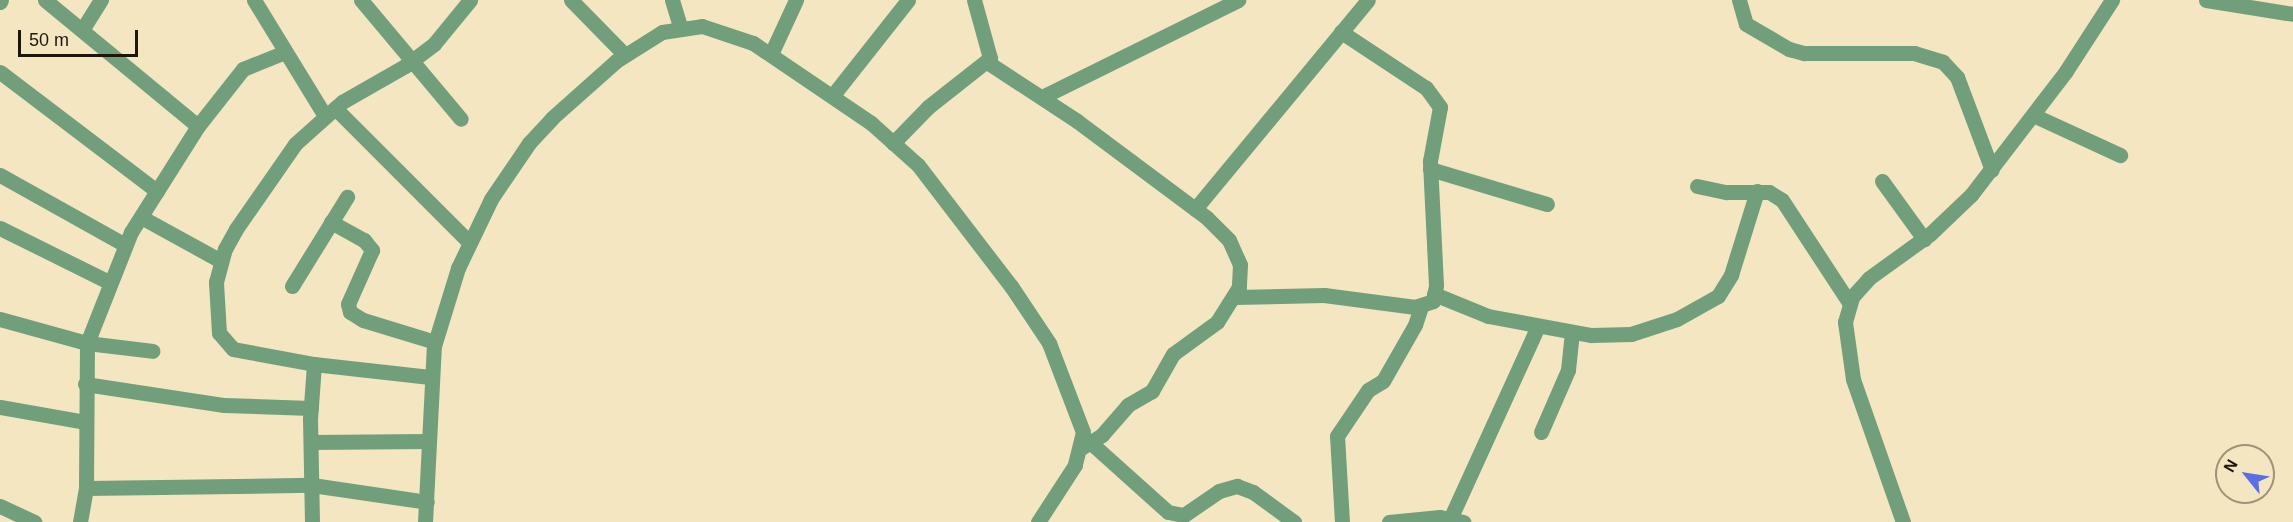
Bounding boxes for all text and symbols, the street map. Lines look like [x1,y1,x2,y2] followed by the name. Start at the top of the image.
[21,18,141,56] scale bar
[29,30,69,50] text: 50 m
[2215,444,2275,504] north arrow
[2220,456,2241,475] text: N

